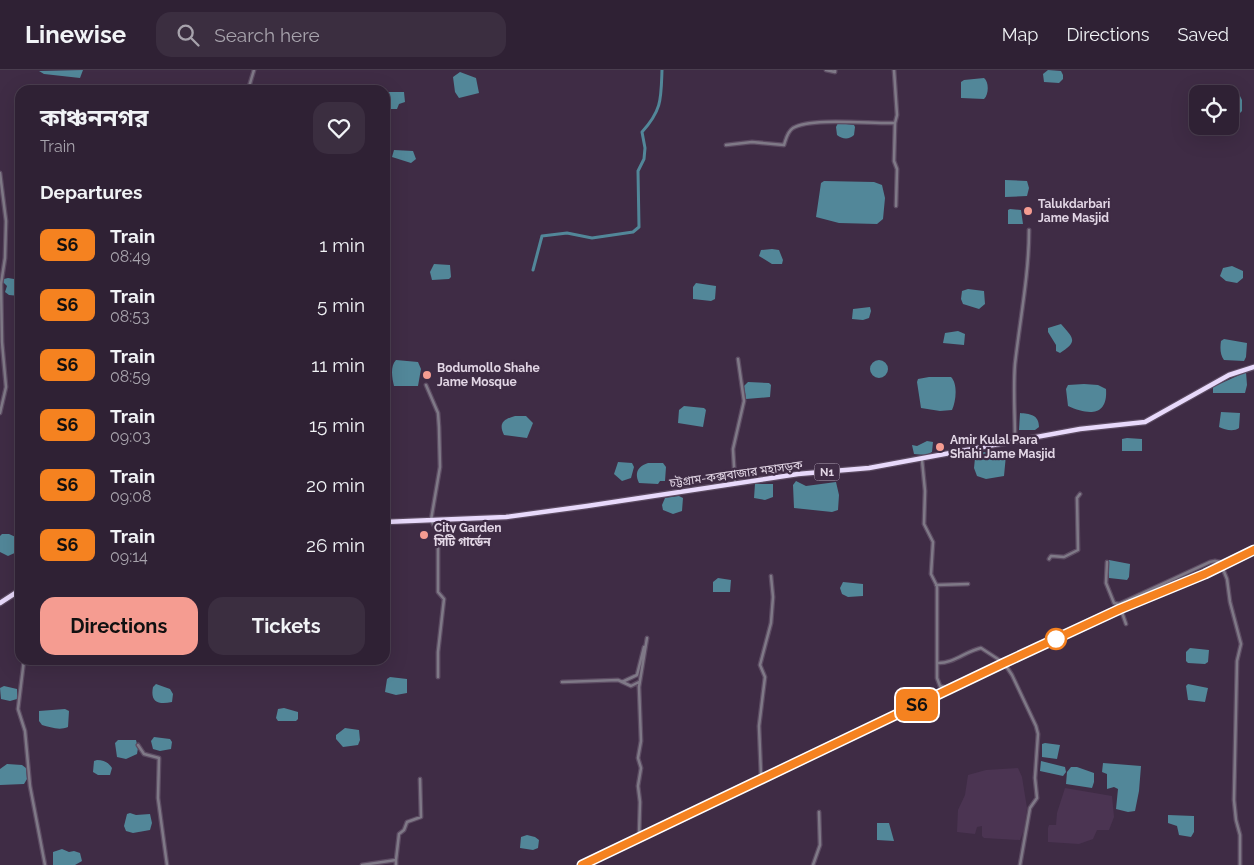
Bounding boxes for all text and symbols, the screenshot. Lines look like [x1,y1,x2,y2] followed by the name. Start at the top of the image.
[156,12,506,57] search box
[25,20,126,49] text: Linewise
[174,21,202,49] icon: search
[214,24,320,46] text: Search here
[1002,24,1038,45] text: Map
[1066,24,1150,45] text: Directions
[1178,24,1229,45] text: Saved
[1189,85,1239,135] map controls
[1189,85,1239,135] button: locate
[313,102,365,154] button: heart
[40,103,149,132] text: কাঞ্চননগর
[40,137,75,156] text: Train
[40,181,142,203] text: Departures
[1038,197,1110,225] place label: Talukdarbari Jame Masjid
[1022,205,1034,217] marker: Talukdarbari Jame Masjid
[110,225,155,247] text: Train
[57,234,78,255] text: S6
[319,234,365,256] text: 1 min
[110,247,150,266] text: 08:49
[110,285,155,307] text: Train
[57,294,78,315] text: S6
[317,294,365,316] text: 5 min
[110,307,150,326] text: 08:53
[110,345,155,367] text: Train
[57,354,78,375] text: S6
[311,354,365,376] text: 11 min
[437,361,540,389] place label: Bodumollo Shahe Jame Mosque
[110,367,150,386] text: 08:59
[421,369,433,381] marker: Bodumollo Shahe Jame Mosque
[110,405,155,427] text: Train
[57,414,78,435] text: S6
[309,414,365,436] text: 15 min
[110,427,151,446] text: 09:03
[950,433,1056,461] place label: Amir Kulal Para Shahi Jame Masjid
[934,441,946,453] marker: Amir Kulal Para Shahi Jame Masjid
[667,457,804,490] street label: চট্টগ্রাম-কক্সবাজার মহাসড়ক
[814,464,840,481] road number: N1
[110,465,155,487] text: Train
[57,474,78,495] text: S6
[306,474,365,496] text: 20 min
[110,487,151,506] text: 09:08
[433,521,501,549] place label: City Garden সিটি গার্ডেন
[110,525,155,547] text: Train
[418,529,430,541] marker: City Garden সিটি গার্ডেন
[57,534,78,555] text: S6
[306,534,365,556] text: 26 min
[110,547,148,566] text: 09:14
[40,597,198,655] button: Directions
[208,597,365,655] button: Tickets
[1045,628,1067,650] unlabelled marker
[894,689,940,721] line badge: S6
[906,694,928,715] text: S6

